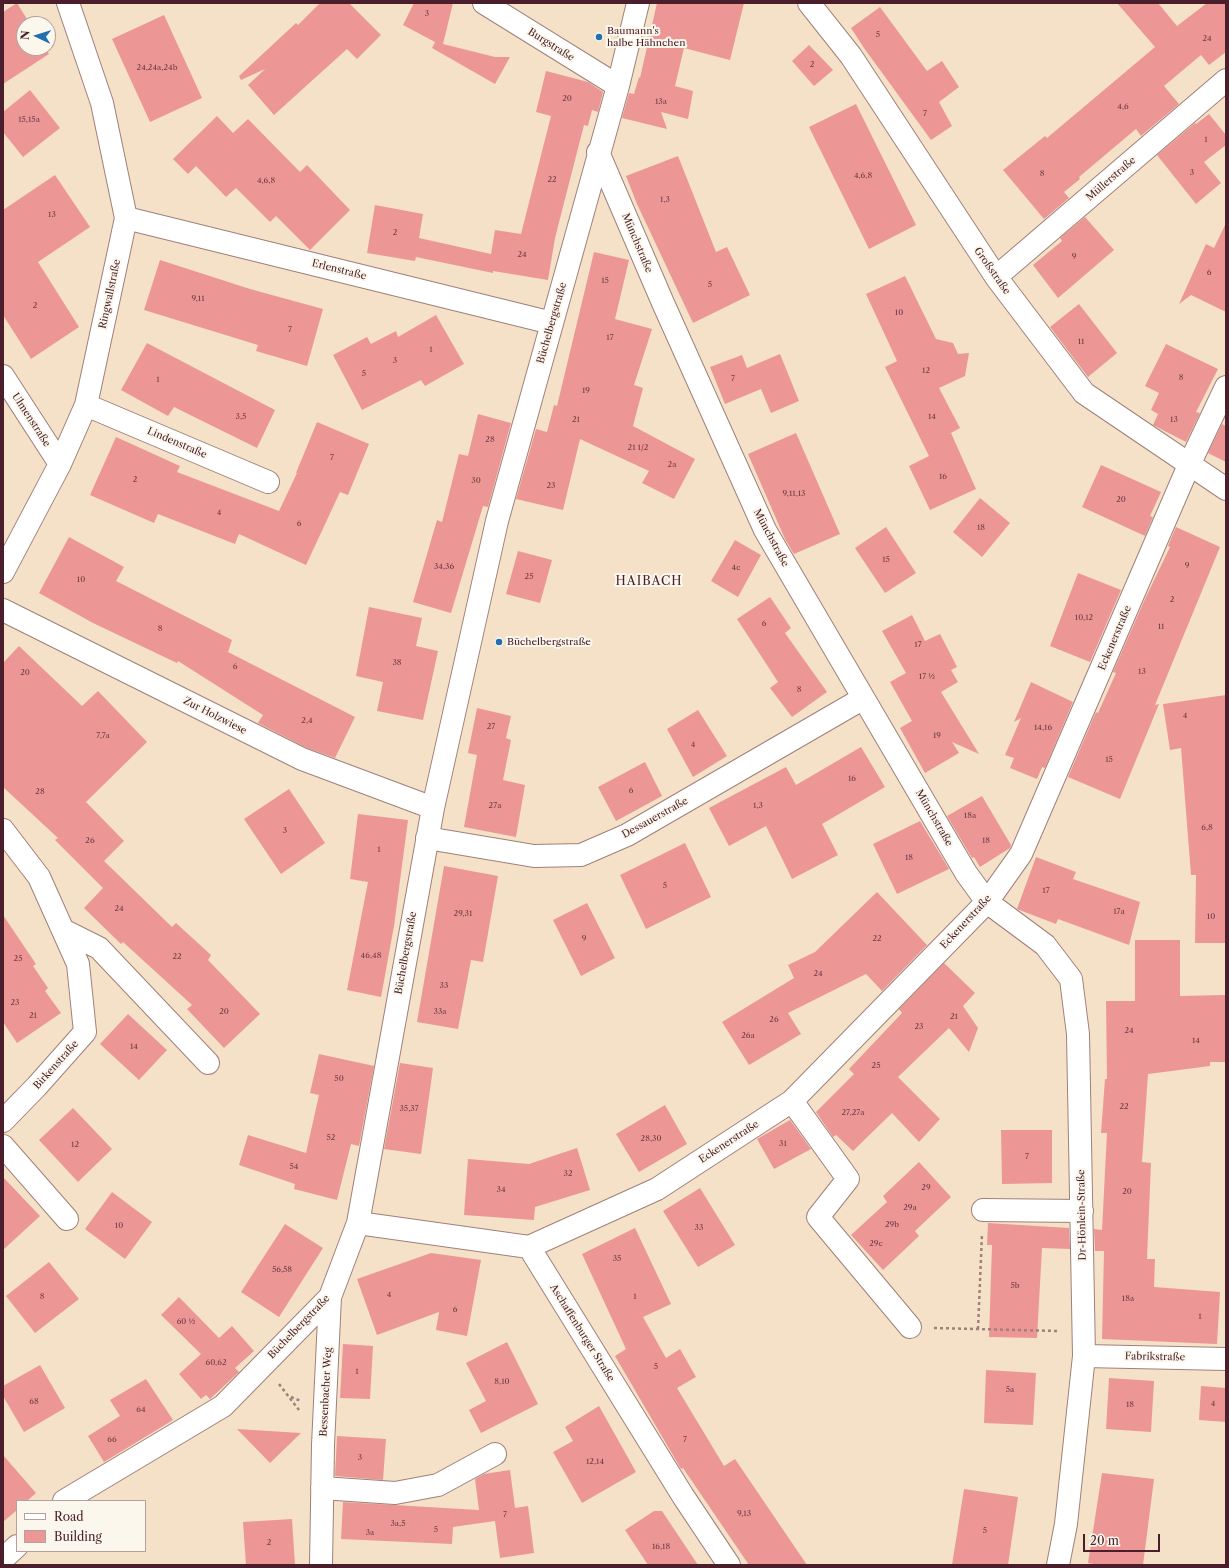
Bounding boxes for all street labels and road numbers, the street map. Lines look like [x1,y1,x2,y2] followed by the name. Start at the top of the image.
[526,26,576,64] street label: Burgstraße
[1084,154,1138,204] street label: Müllerstraße
[619,211,655,275] street label: Münchstraße
[971,245,1013,297] street label: Großstraße
[310,257,368,283] street label: Erlenstraße
[97,258,123,330] street label: Ringwallstraße
[535,281,569,365] street label: Büchelbergstraße
[9,391,53,449] street label: Ulmenstraße
[145,425,209,461] street label: Lindenstraße
[751,507,791,569] street label: Münchstraße
[1096,604,1134,672] street label: Eckenerstraße
[181,695,249,737] street label: Zur Holzwiese
[913,787,955,849] street label: Münchstraße
[620,795,690,841] street label: Dessauerstraße
[938,893,994,951] street label: Eckenerstraße
[393,911,419,995] street label: Büchelbergstraße
[31,1038,81,1092] street label: Birkenstraße
[697,1118,761,1166] street label: Eckenerstraße
[1075,1169,1089,1261] street label: Dr-Hönlein-Straße
[547,1282,617,1384] street label: Aschaffenburger Straße
[266,1293,332,1361] street label: Büchelbergstraße
[318,1347,334,1437] street label: Bessenbacher Weg
[1125,1350,1185,1364] street label: Fabrikstraße

